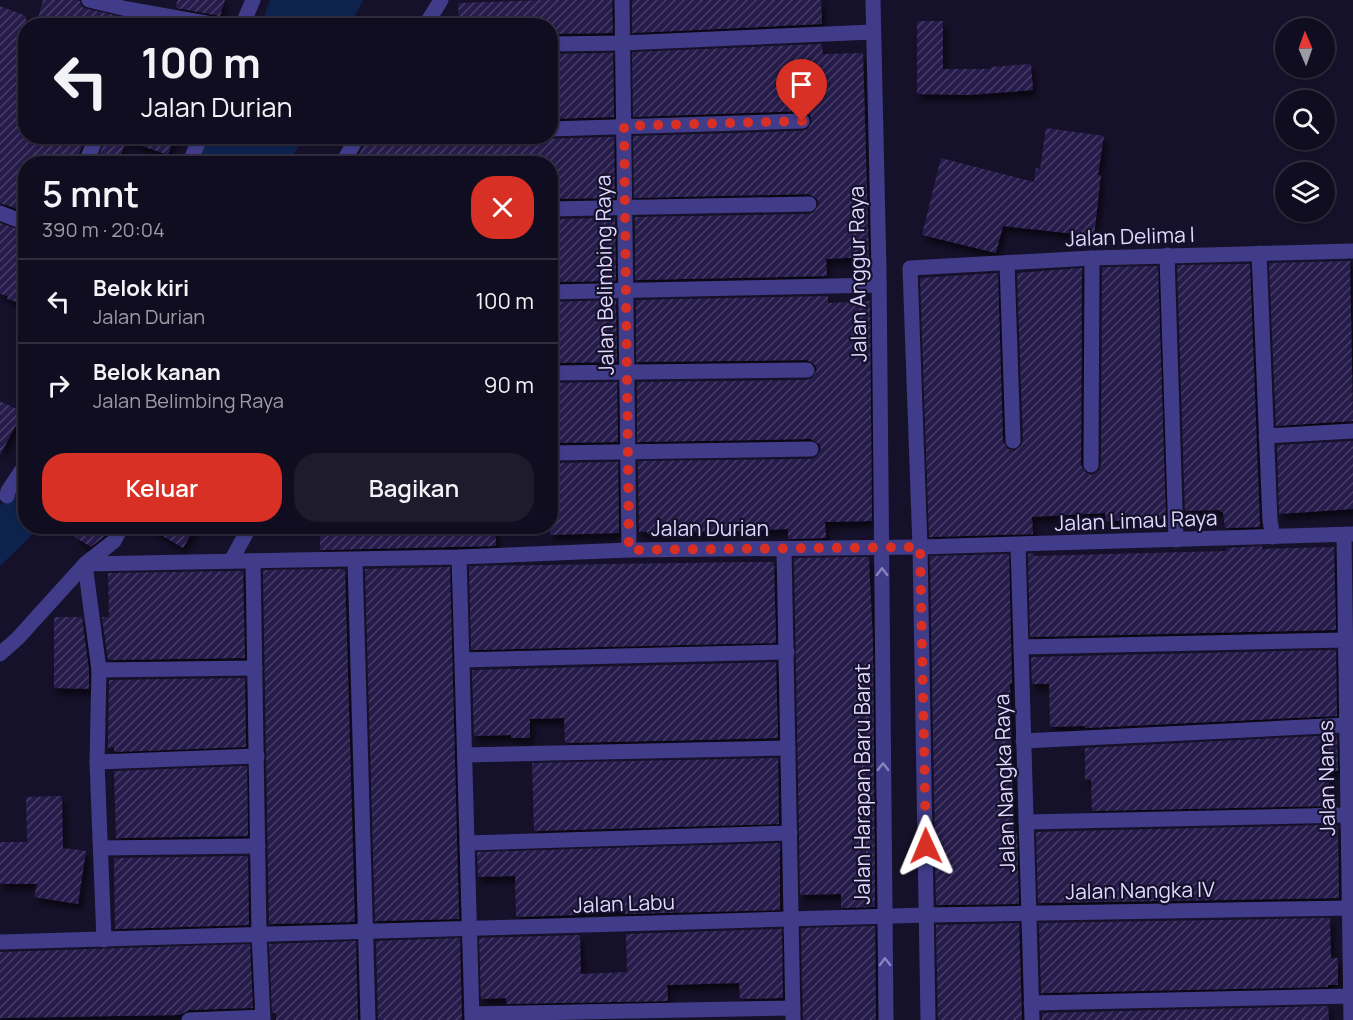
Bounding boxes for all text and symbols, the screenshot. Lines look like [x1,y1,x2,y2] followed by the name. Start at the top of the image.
[1275,18,1335,78] north arrow
[1275,18,1335,222] map controls
[141,33,261,91] text: 100 m
[42,42,120,120] icon: left
[776,59,827,121] pin
[785,68,818,101] icon: arrive
[141,88,293,125] text: Jalan Durian
[1275,90,1335,150] button: search
[1275,162,1335,222] button: layers
[42,169,139,218] text: 5 mnt
[588,175,620,375] street label: Jalan Belimbing Raya
[471,176,534,239] button: close
[841,186,873,362] street label: Jalan Anggur Raya
[42,216,165,243] text: 390 m · 20:04
[1065,220,1195,252] street label: Jalan Delima I
[93,273,189,303] text: Belok kiri
[42,285,75,318] icon: left
[476,286,534,316] text: 100 m
[93,303,205,330] text: Jalan Durian
[93,357,221,387] text: Belok kanan
[42,369,75,402] icon: right
[484,370,534,400] text: 90 m
[93,387,284,414] text: Jalan Belimbing Raya
[42,453,282,522] button: Keluar
[294,453,534,522] button: Bagikan
[1054,503,1218,537] street label: Jalan Limau Raya
[651,514,769,542] street label: Jalan Durian
[876,567,888,576] one-way arrow
[848,664,876,904] street label: Jalan Harapan Baru Barat
[987,693,1021,873] street label: Jalan Nangka Raya
[1311,720,1341,836] street label: Jalan Nanas
[877,762,889,771] one-way arrow
[894,814,958,878] position arrow
[1065,875,1215,905] street label: Jalan Nangka IV
[573,887,675,919] street label: Jalan Labu
[879,957,891,966] one-way arrow

